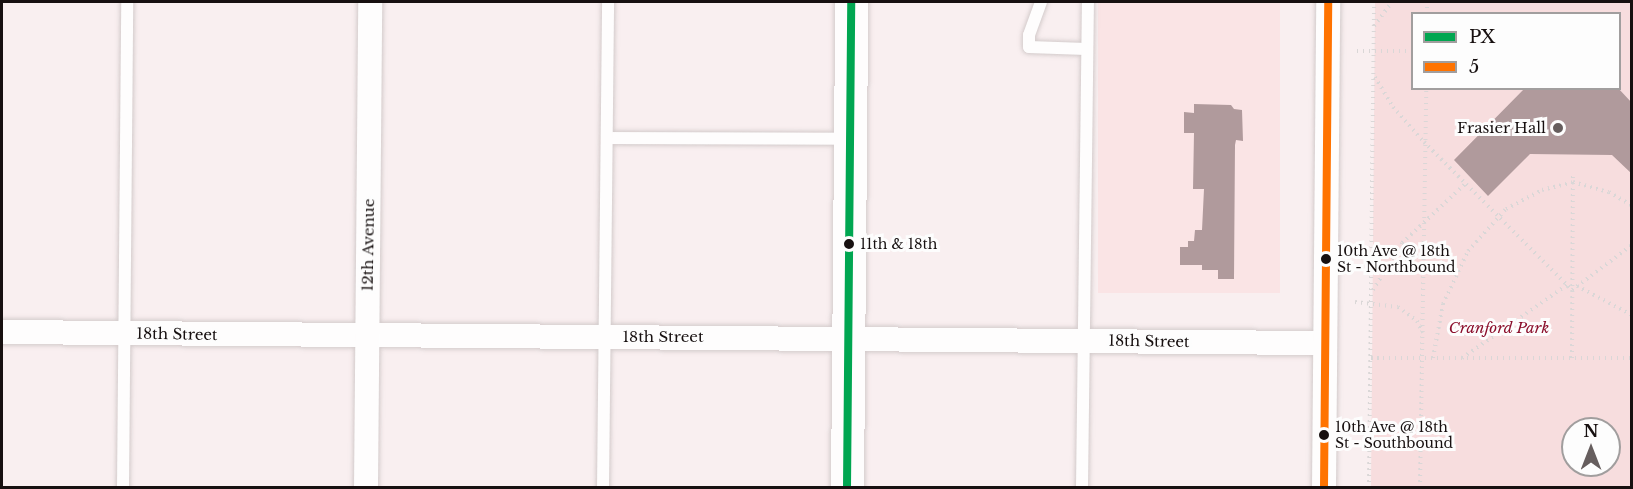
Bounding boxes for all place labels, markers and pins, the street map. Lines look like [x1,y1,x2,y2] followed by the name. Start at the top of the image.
[1457,119,1546,137] place label: Frasier Hall
[1551,121,1565,135] marker: Frasier Hall
[860,236,937,252] place label: 11th & 18th
[843,238,855,250] marker: 11th & 18th
[1337,243,1456,276] place label: 10th Ave @ 18th St - Northbound
[1320,253,1332,265] marker: 10th Ave @ 18th St - Northbound
[1335,419,1453,452] place label: 10th Ave @ 18th St - Southbound
[1318,429,1330,441] marker: 10th Ave @ 18th St - Southbound

